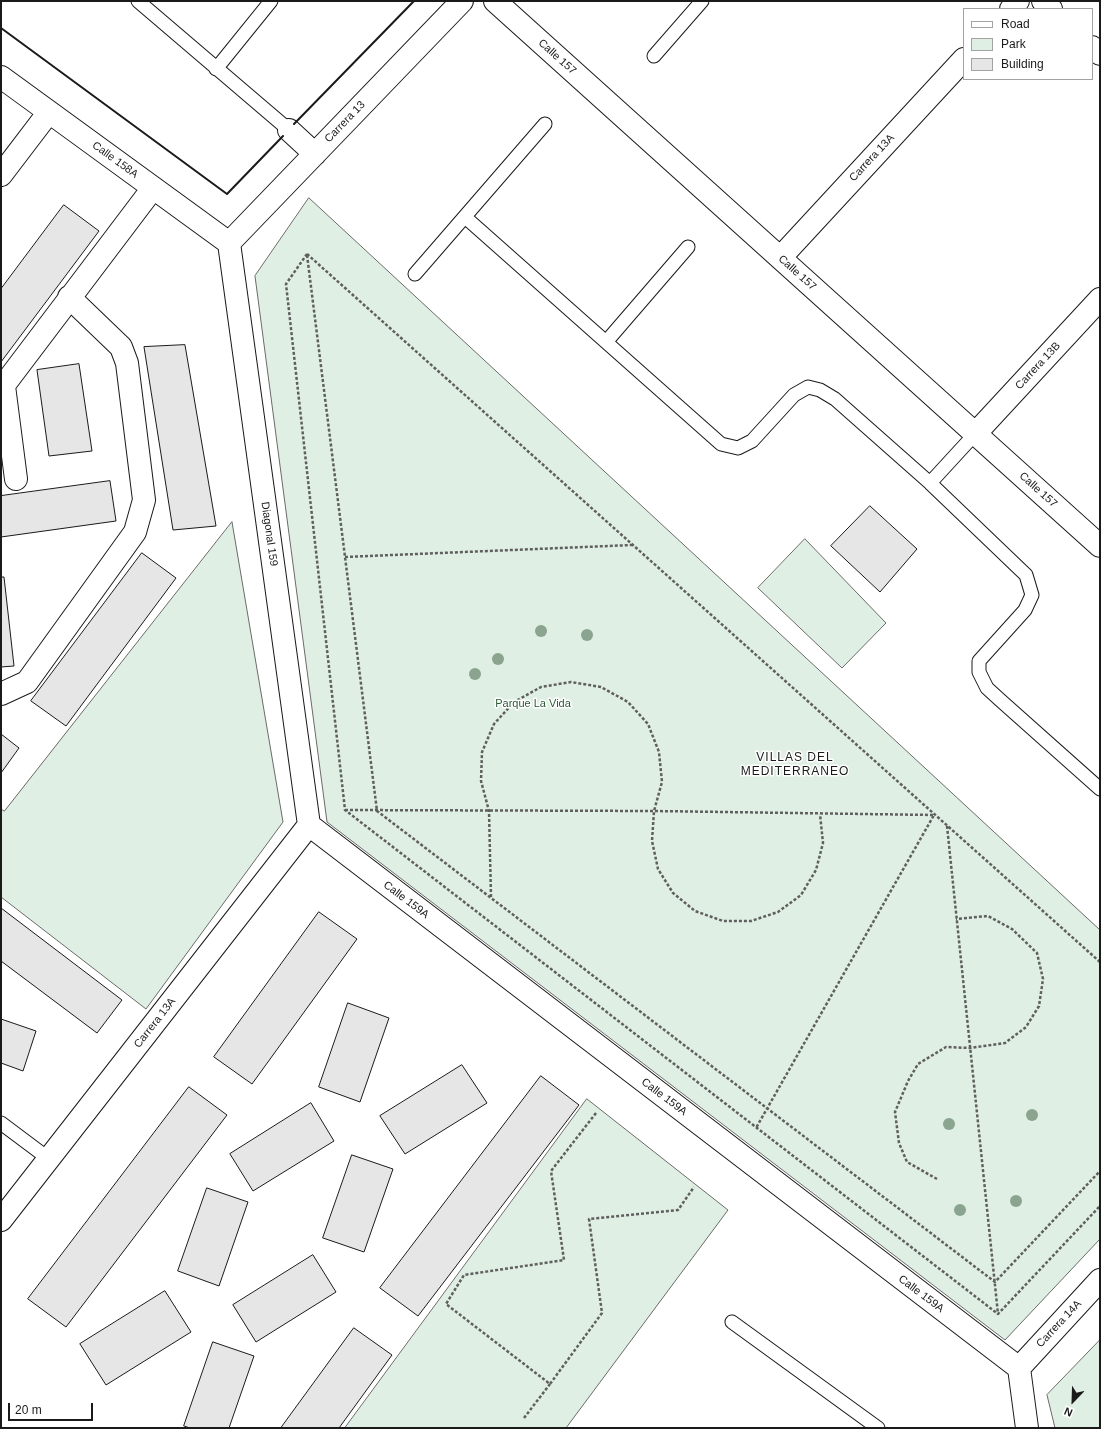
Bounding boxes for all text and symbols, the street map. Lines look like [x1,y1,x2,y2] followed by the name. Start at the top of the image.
[963,8,1093,80] legend
[1001,17,1030,31] text: Road
[535,37,579,77] street label: Calle 157
[1001,37,1026,51] text: Park
[1001,57,1044,71] text: Building
[322,99,368,145] street label: Carrera 13
[847,132,897,184] street label: Carrera 13A
[89,139,141,181] street label: Calle 158A
[775,253,819,293] street label: Calle 157
[1013,340,1063,392] street label: Carrera 13B
[1016,470,1060,510] street label: Calle 157
[258,501,280,567] street label: Diagonal 159
[495,697,571,711] park label: Parque La Vida
[741,751,849,779] district label: VILLAS DEL MEDITERRANEO
[381,879,431,921] street label: Calle 159A
[131,995,179,1051] street label: Carrera 13A
[639,1076,689,1118] street label: Calle 159A
[896,1273,946,1315] street label: Calle 159A
[1034,1298,1084,1350] street label: Carrera 14A
[1053,1381,1093,1421] north arrow
[10,1395,95,1421] scale bar
[15,1403,42,1417] text: 20 m
[1062,1405,1074,1419] text: N

